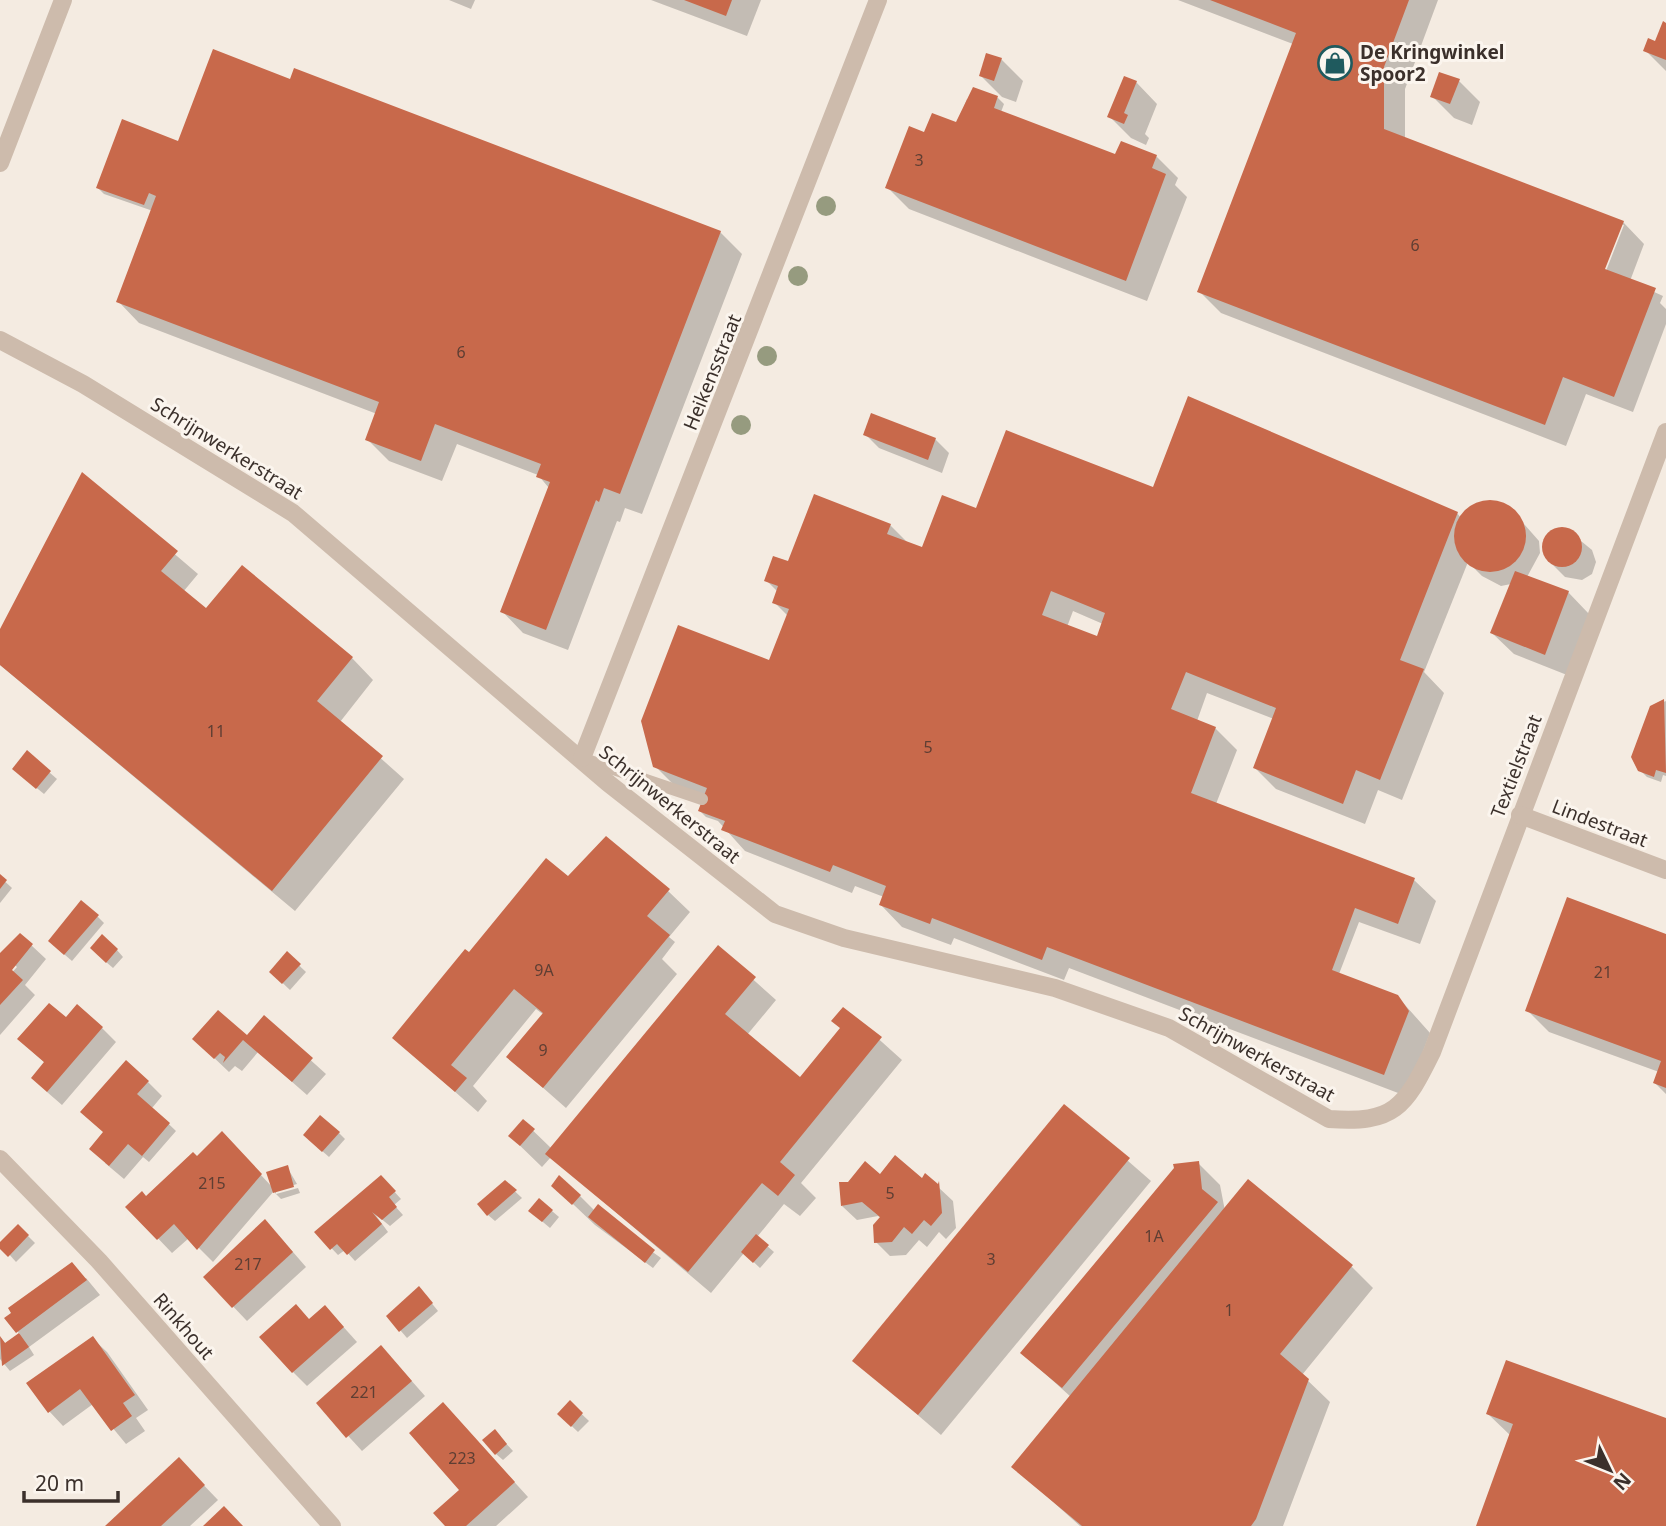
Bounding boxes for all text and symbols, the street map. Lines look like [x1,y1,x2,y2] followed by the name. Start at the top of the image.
[1360,39,1504,87] place label: De Kringwinkel Spoor2
[1316,44,1354,82] shop icon: De Kringwinkel Spoor2
[914,149,924,171] house number: 3
[1410,234,1420,256] house number: 6
[677,310,747,434] street label: Heikensstraat
[456,341,466,363] house number: 6
[146,391,308,505] street label: Schrijnwerkerstraat
[1484,711,1548,821] street label: Textielstraat
[207,720,225,742] house number: 11
[923,736,933,758] house number: 5
[594,739,746,869] street label: Schrijnwerkerstraat
[1548,793,1652,853] street label: Lindestraat
[534,959,554,981] house number: 9A
[1594,961,1612,983] house number: 21
[1174,1000,1340,1108] street label: Schrijnwerkerstraat
[538,1039,548,1061] house number: 9
[198,1172,226,1194] house number: 215
[885,1182,895,1204] house number: 5
[1144,1225,1164,1247] house number: 1A
[986,1248,996,1270] house number: 3
[234,1253,262,1275] house number: 217
[148,1287,220,1365] street label: Rinkhout
[1224,1299,1234,1321] house number: 1
[350,1381,378,1403] house number: 221
[1575,1435,1645,1505] north arrow
[448,1447,476,1469] house number: 223
[24,1460,119,1504] scale bar
[1608,1467,1637,1496] text: N
[35,1469,84,1497] text: 20 m

